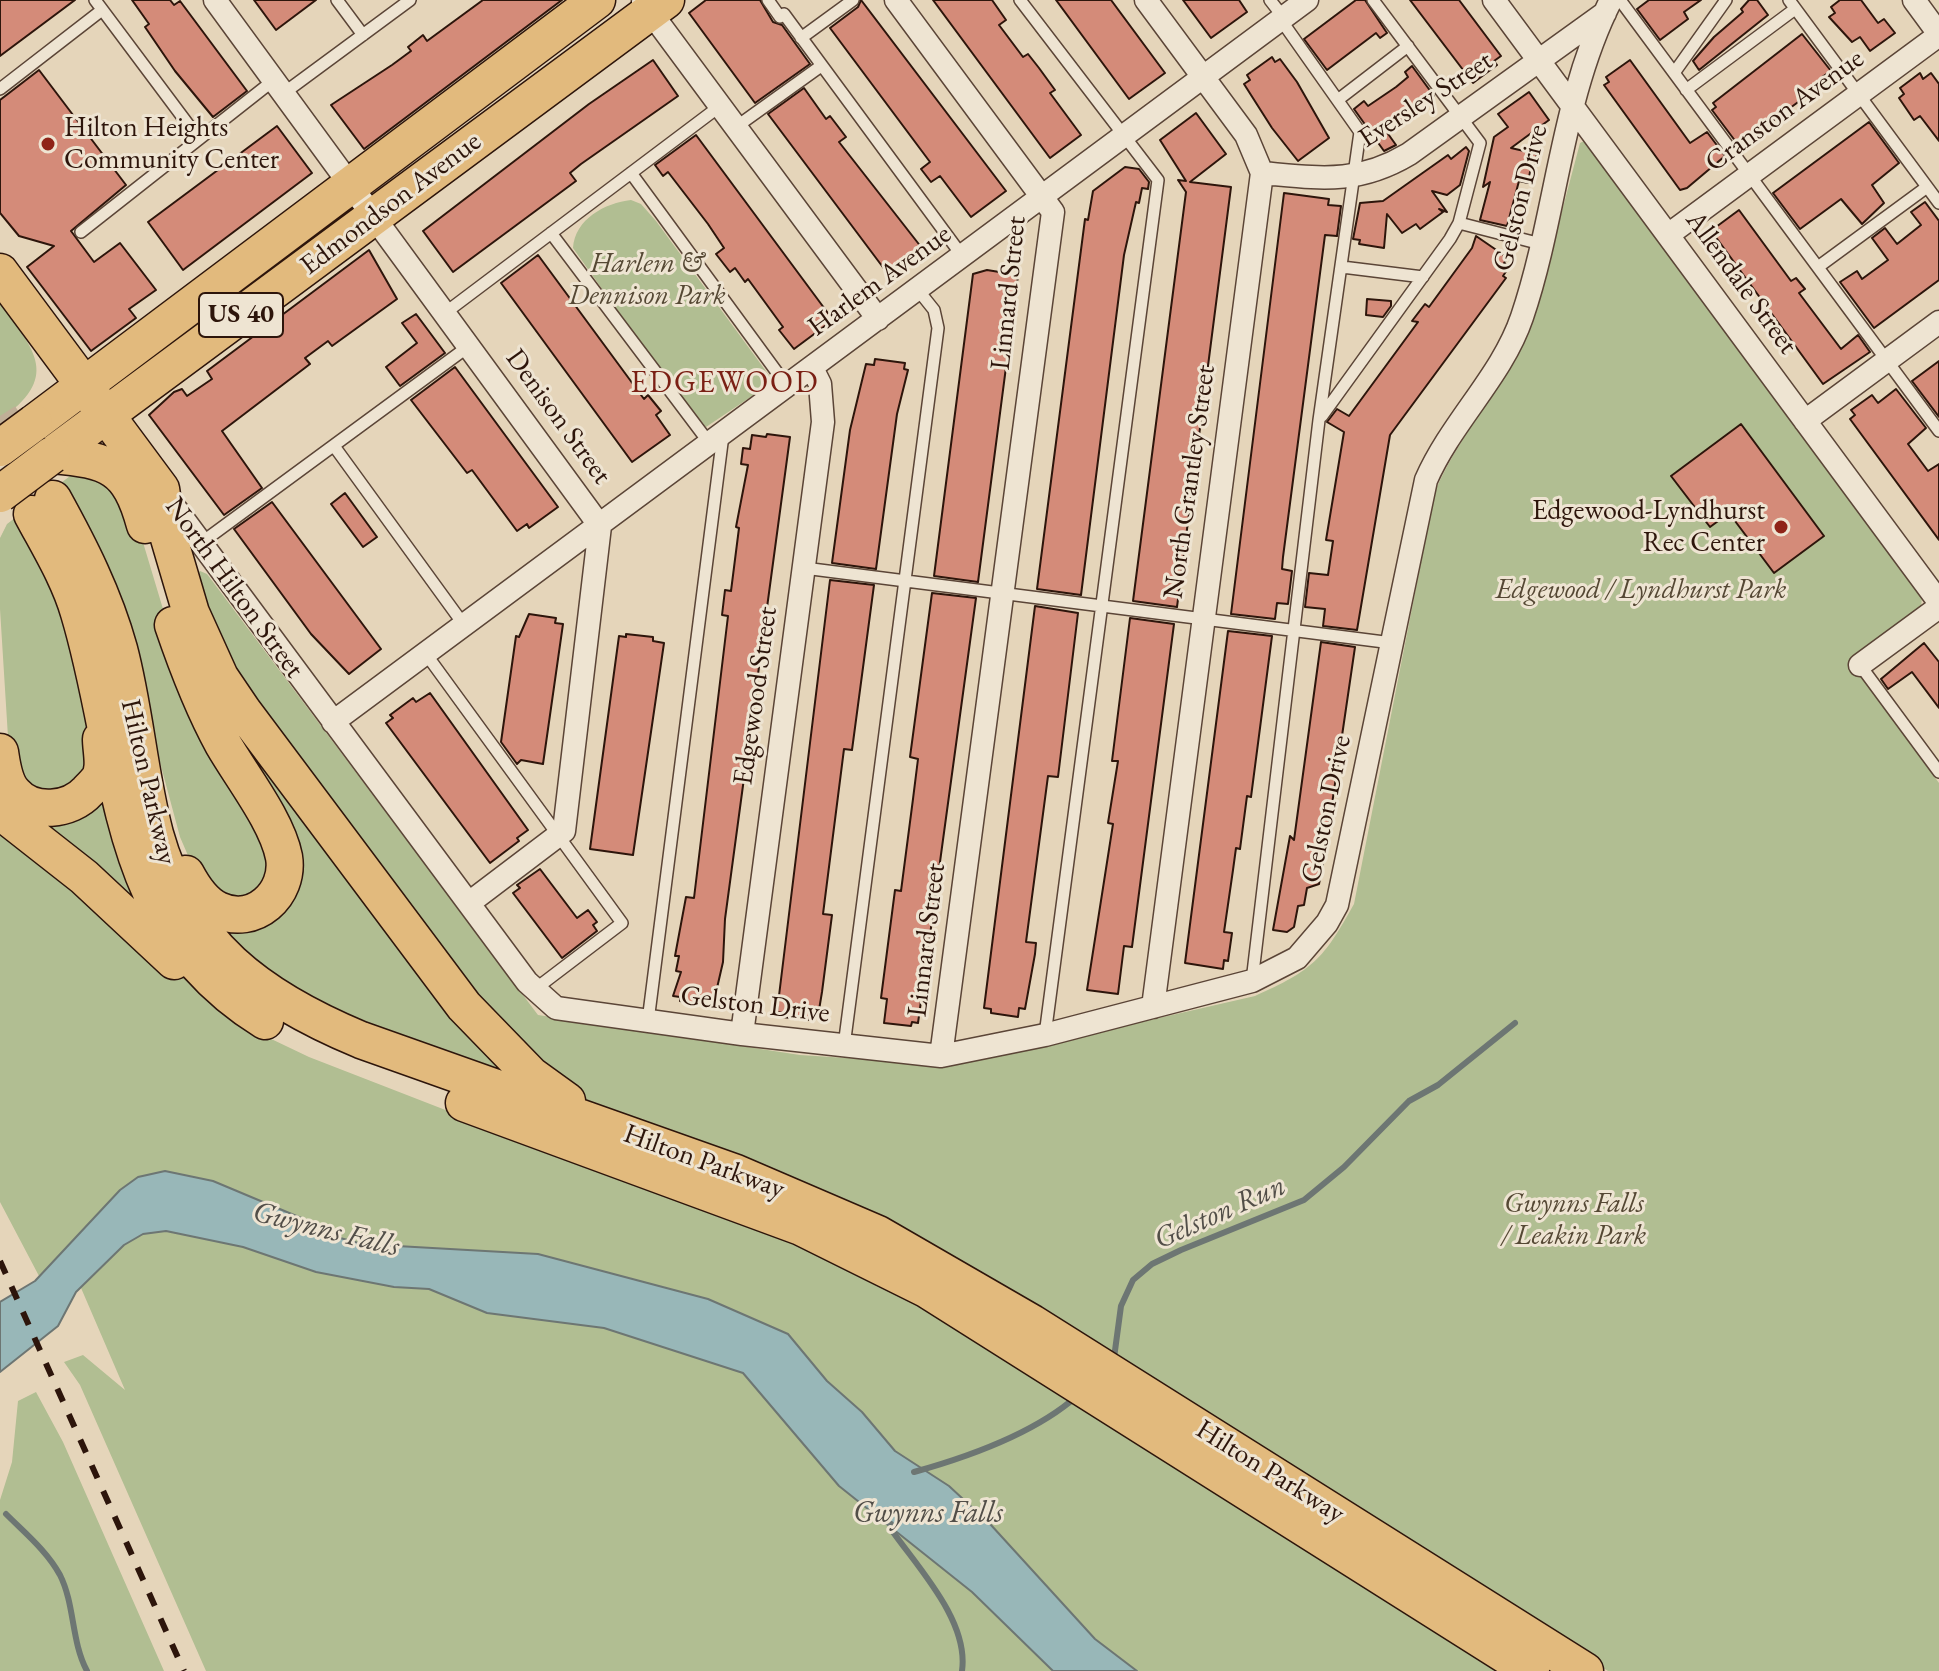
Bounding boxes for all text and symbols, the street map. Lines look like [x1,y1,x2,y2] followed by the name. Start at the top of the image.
[1699,42,1871,180] street label: Cranston Avenue
[1353,44,1499,156] street label: Eversley Street
[64,111,279,177] place label: Hilton Heights Community Center
[1487,121,1555,275] street label: Gelston Drive
[294,125,488,283] street label: Edmondson Avenue
[39,135,57,153] marker: Hilton Heights Community Center
[1678,205,1804,361] street label: Allendale Street
[984,214,1034,372] street label: Linnard Street
[802,218,958,344] street label: Harlem Avenue
[568,247,726,313] park label: Harlem & Dennison Park
[199,293,283,337] road number: US 40
[498,343,618,491] street label: Denison Street
[1157,363,1223,601] street label: North Grantley Street
[630,366,820,402] district label: EDGEWOOD
[157,491,311,685] street label: North Hilton Street
[1532,494,1765,560] place label: Edgewood-Lyndhurst Rec Center
[1772,518,1790,536] marker: Edgewood-Lyndhurst Rec Center
[1495,573,1787,607] park label: Edgewood / Lyndhurst Park
[727,605,785,787] street label: Edgewood Street
[113,696,183,868] street label: Hilton Parkway
[1295,732,1359,886] street label: Gelston Drive
[901,861,953,1019] street label: Linnard Street
[679,979,831,1031] street label: Gelston Drive
[619,1117,789,1207] street label: Hilton Parkway
[1149,1168,1291,1258] water label: Gelston Run
[1502,1187,1646,1253] park label: Gwynns Falls / Leakin Park
[249,1194,403,1266] water label: Gwynns Falls
[1189,1413,1351,1531] street label: Hilton Parkway
[853,1496,1003,1532] water label: Gwynns Falls

